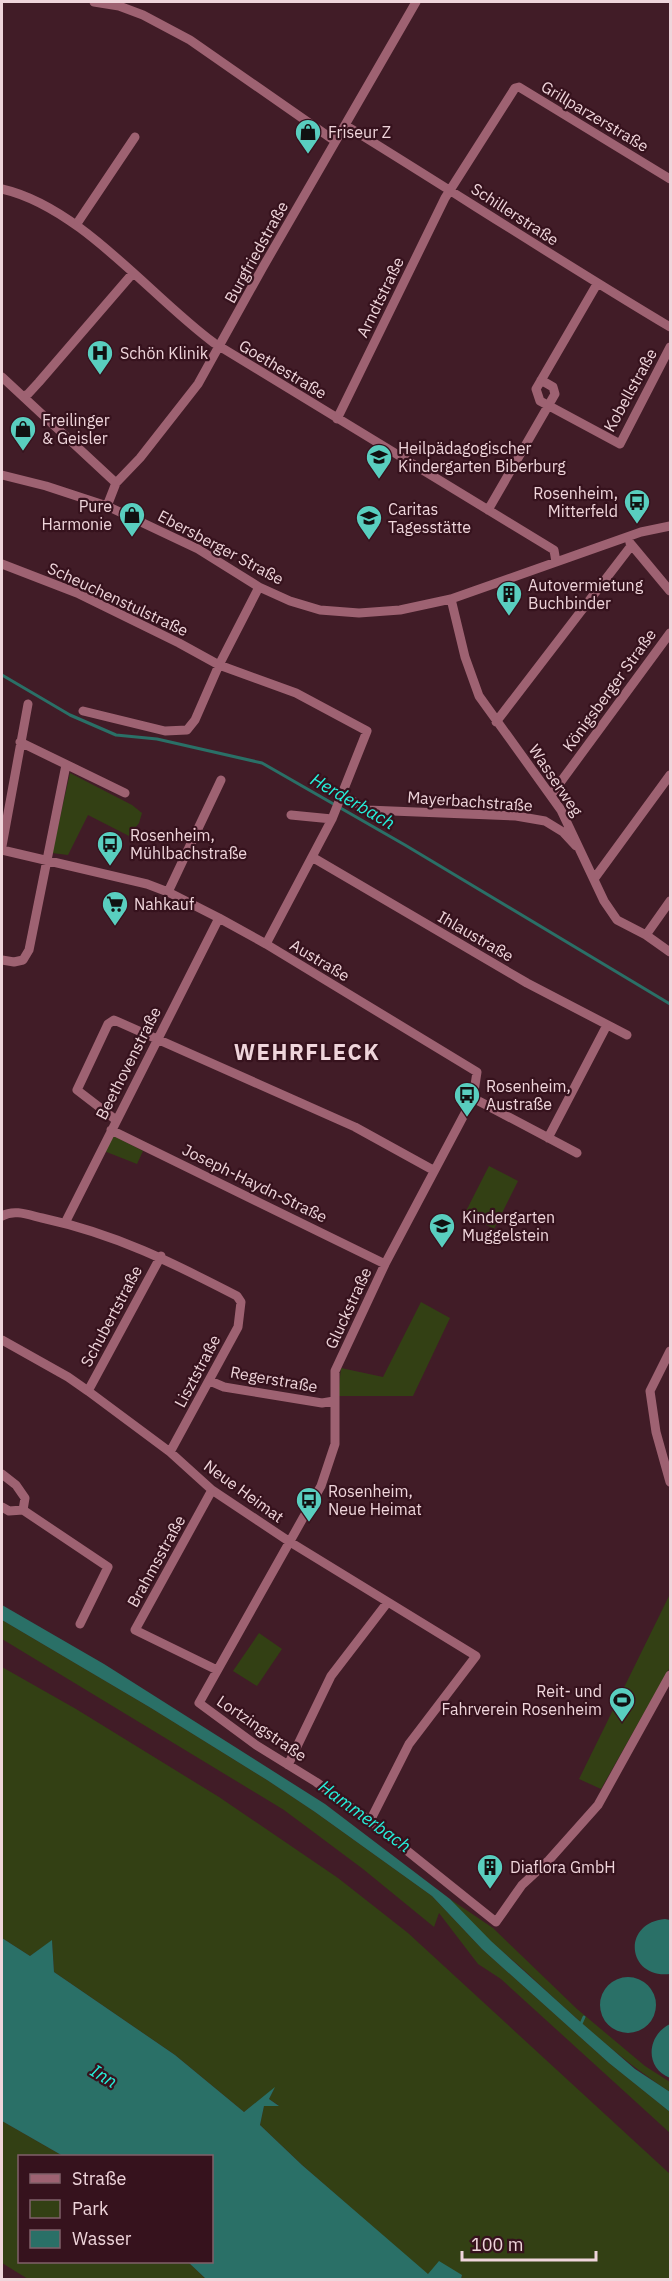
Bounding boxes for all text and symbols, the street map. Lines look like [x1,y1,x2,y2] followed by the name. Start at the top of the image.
[538,76,653,156] street label: Grillparzerstraße
[293,117,323,155] shop icon: Friseur Z
[328,122,391,142] place label: Friseur Z
[467,178,563,250] street label: Schillerstraße
[220,197,292,306] street label: Burgfriedstraße
[352,253,408,340] street label: Arndtstraße
[235,335,331,403] street label: Goethestraße
[85,338,115,376] hospital icon: Schön Klinik
[120,343,209,363] place label: Schön Klinik
[599,345,661,435] street label: Kobellstraße
[42,410,110,448] place label: Freilinger & Geisler
[8,414,38,452] shop icon: Freilinger & Geisler
[398,438,566,476] place label: Heilpädagogischer Kindergarten Biberburg
[364,442,394,480] school or university icon: Heilpädagogischer Kindergarten Biberburg
[533,483,618,521] place label: Rosenheim, Mitterfeld
[622,487,652,525] bus stop icon: Rosenheim, Mitterfeld
[41,496,112,534] place label: Pure Harmonie
[388,499,471,537] place label: Caritas Tagesstätte
[117,500,147,538] shop icon: Pure Harmonie
[354,503,384,541] school or university icon: Caritas Tagesstätte
[155,505,288,589] street label: Ebersberger Straße
[45,558,192,640] street label: Scheuchenstulstraße
[528,575,644,613] place label: Autovermietung Buchbinder
[494,579,524,617] building icon: Autovermietung Buchbinder
[558,625,660,755] street label: Königsberger Straße
[525,740,588,820] street label: Wasserweg
[307,768,399,834] water label: Herderbach
[407,787,534,815] street label: Mayerbachstraße
[130,825,247,863] place label: Rosenheim, Mühlbachstraße
[95,829,125,867] bus stop icon: Rosenheim, Mühlbachstraße
[100,889,130,927] supermarket icon: Nahkauf
[134,894,194,914] place label: Nahkauf
[435,906,518,966] street label: Ihlaustraße
[287,934,354,986] street label: Austraße
[91,1003,165,1123] street label: Beethovenstraße
[234,1037,380,1066] district label: WEHRFLECK
[486,1076,571,1114] place label: Rosenheim, Austraße
[452,1080,482,1118] bus stop icon: Rosenheim, Austraße
[179,1139,331,1227] street label: Joseph-Haydn-Straße
[462,1207,555,1245] place label: Kindergarten Muggelstein
[427,1211,457,1249] school or university icon: Kindergarten Muggelstein
[76,1262,146,1370] street label: Schubertstraße
[320,1264,376,1352] street label: Gluckstraße
[170,1331,225,1411] street label: Lisztstraße
[229,1361,320,1397] street label: Regerstraße
[200,1455,288,1527] street label: Neue Heimat
[328,1481,422,1519] place label: Rosenheim, Neue Heimat
[294,1485,324,1523] bus stop icon: Rosenheim, Neue Heimat
[122,1511,190,1611] street label: Brahmsstraße
[442,1681,602,1719] place label: Reit- und Fahrverein Rosenheim
[607,1685,637,1723] sports icon: Reit- und Fahrverein Rosenheim
[213,1691,311,1765] street label: Lortzingstraße
[314,1775,416,1857] water label: Hammerbach
[475,1852,505,1890] building icon: Diaflora GmbH
[510,1857,616,1877] place label: Diaflora GmbH
[86,2059,122,2093] water label: Inn
[18,2155,213,2263] legend
[72,2167,126,2190] text: Straße
[72,2197,109,2220] text: Park
[462,2224,596,2262] scale bar
[72,2227,132,2250] text: Wasser
[471,2233,523,2256] text: 100 m

